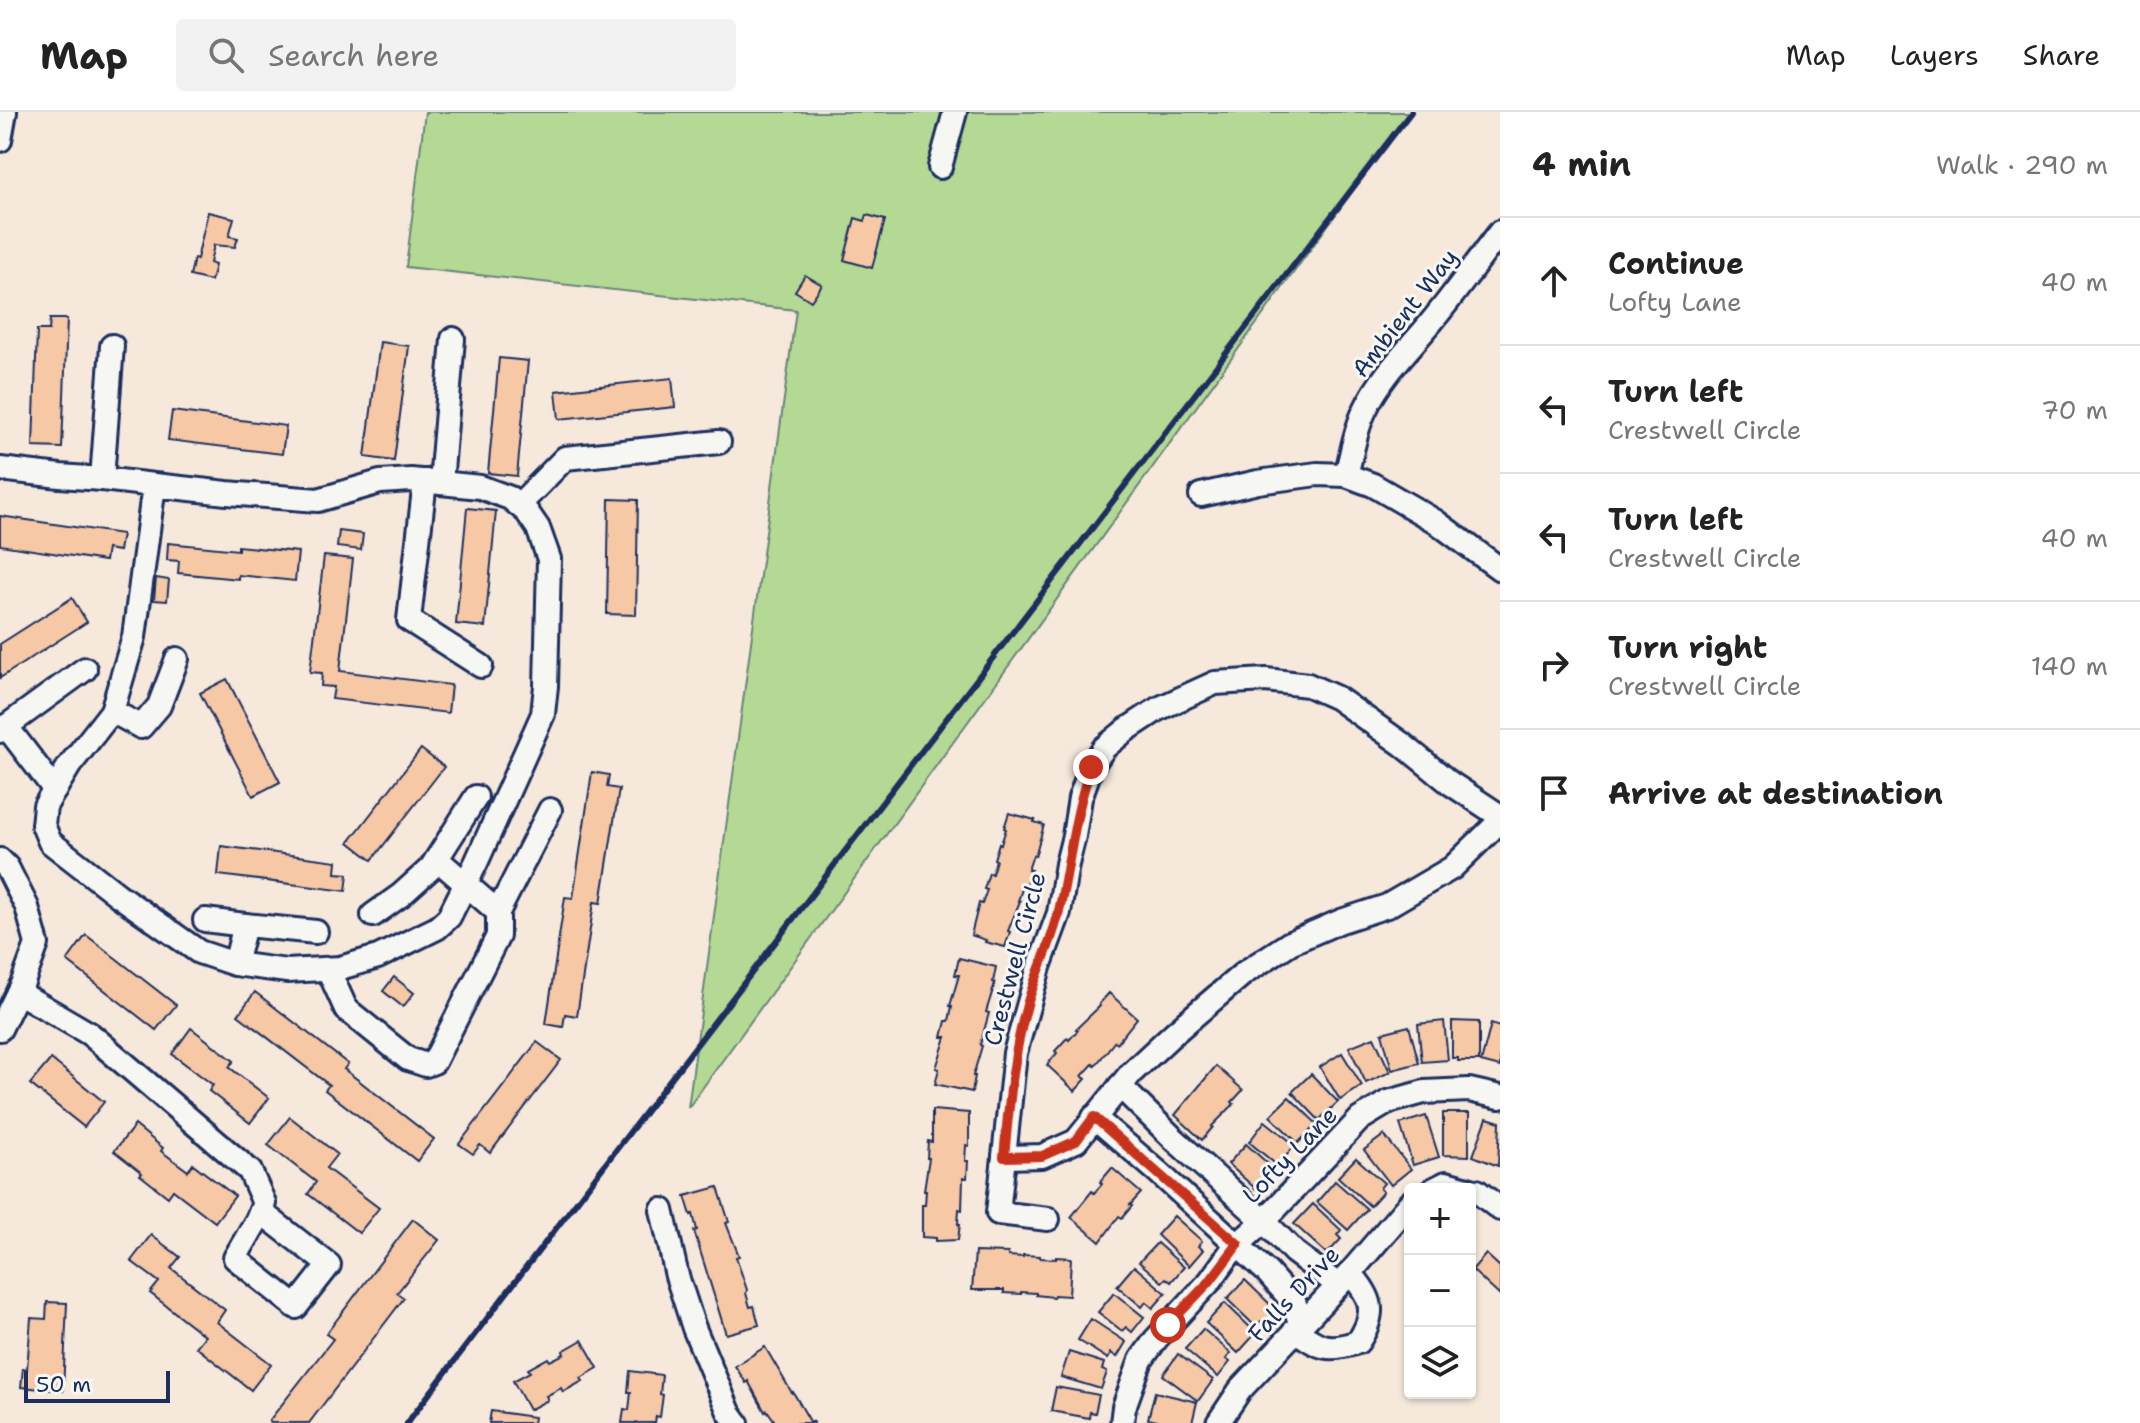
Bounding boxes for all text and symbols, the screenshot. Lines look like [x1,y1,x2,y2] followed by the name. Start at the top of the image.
[176,19,736,91] search box
[40,30,128,81] text: Map
[204,33,248,77] icon: search
[268,35,439,76] text: Search here
[1786,36,1846,74] text: Map
[1890,36,1979,74] text: Layers
[2023,36,2100,74] text: Share
[1532,141,1631,187] text: 4 min
[1936,147,2108,182] text: Walk · 290 m
[1345,242,1465,384] street label: Ambient Way
[1608,243,1744,284] text: Continue
[1532,259,1576,303] icon: ahead
[2041,264,2108,299] text: 40 m
[1608,284,1742,319] text: Lofty Lane
[1608,371,1743,412] text: Turn left
[1532,387,1576,431] icon: left
[2041,392,2108,427] text: 70 m
[1608,412,1802,447] text: Crestwell Circle
[1608,499,1743,540] text: Turn left
[1532,515,1576,559] icon: left
[2041,520,2108,555] text: 40 m
[1608,540,1802,575] text: Crestwell Circle
[1608,627,1767,668] text: Turn right
[1532,643,1576,687] icon: right
[2031,648,2108,683] text: 140 m
[1608,668,1802,703] text: Crestwell Circle
[1073,749,1109,785] route end
[1532,771,1576,815] icon: arrive
[1608,773,1943,814] text: Arrive at destination
[976,869,1054,1049] street label: Crestwell Circle
[1236,1099,1344,1211] street label: Lofty Lane
[1404,1183,1476,1399] map controls
[1404,1183,1476,1255] button: +
[1241,1239,1347,1349] street label: Falls Drive
[1404,1255,1476,1327] button: −
[1150,1307,1186,1343] route start
[1404,1327,1476,1399] button: layers
[24,1367,170,1403] scale bar
[36,1370,91,1399] text: 50 m

